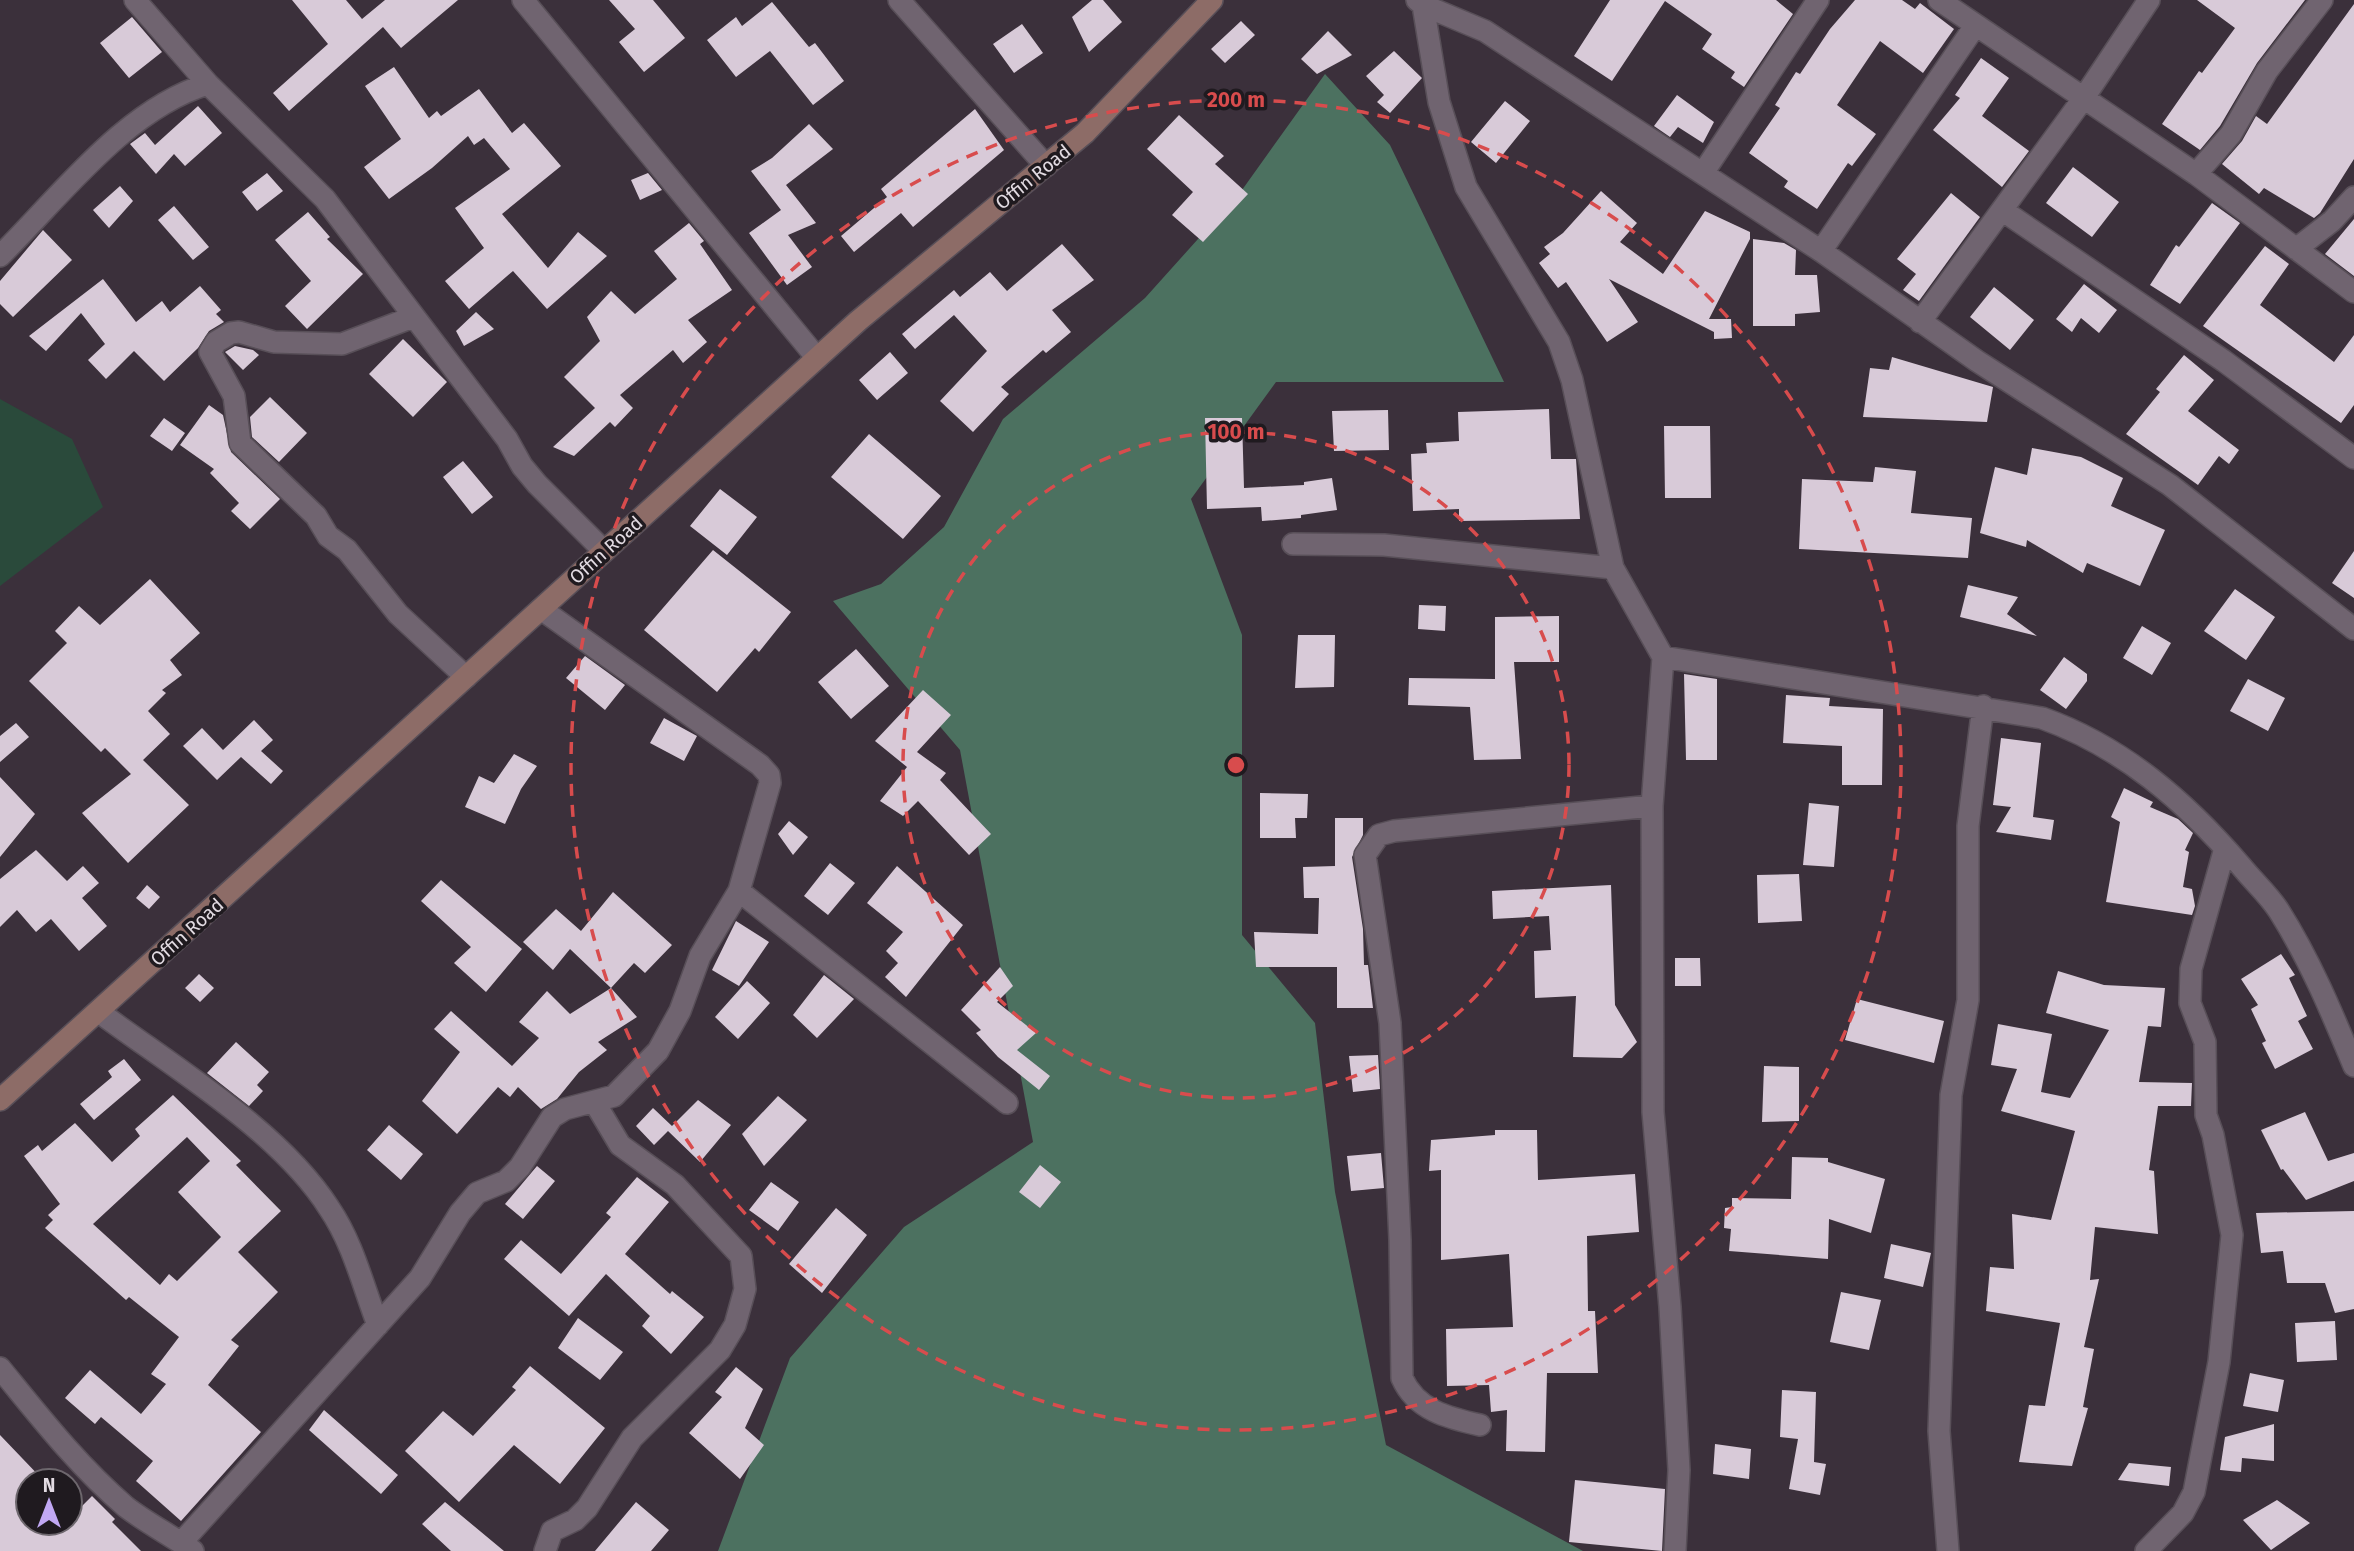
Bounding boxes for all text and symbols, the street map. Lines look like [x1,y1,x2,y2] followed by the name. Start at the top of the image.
[1207,87,1265,113] text: 200 m
[991,140,1075,214] street label: Offin Road
[1207,419,1265,445] text: 100 m
[565,511,647,589] street label: Offin Road
[1224,753,1248,777] centre of rings
[146,893,228,971] street label: Offin Road
[14,1467,84,1537] north arrow
[43,1474,55,1497] text: N

